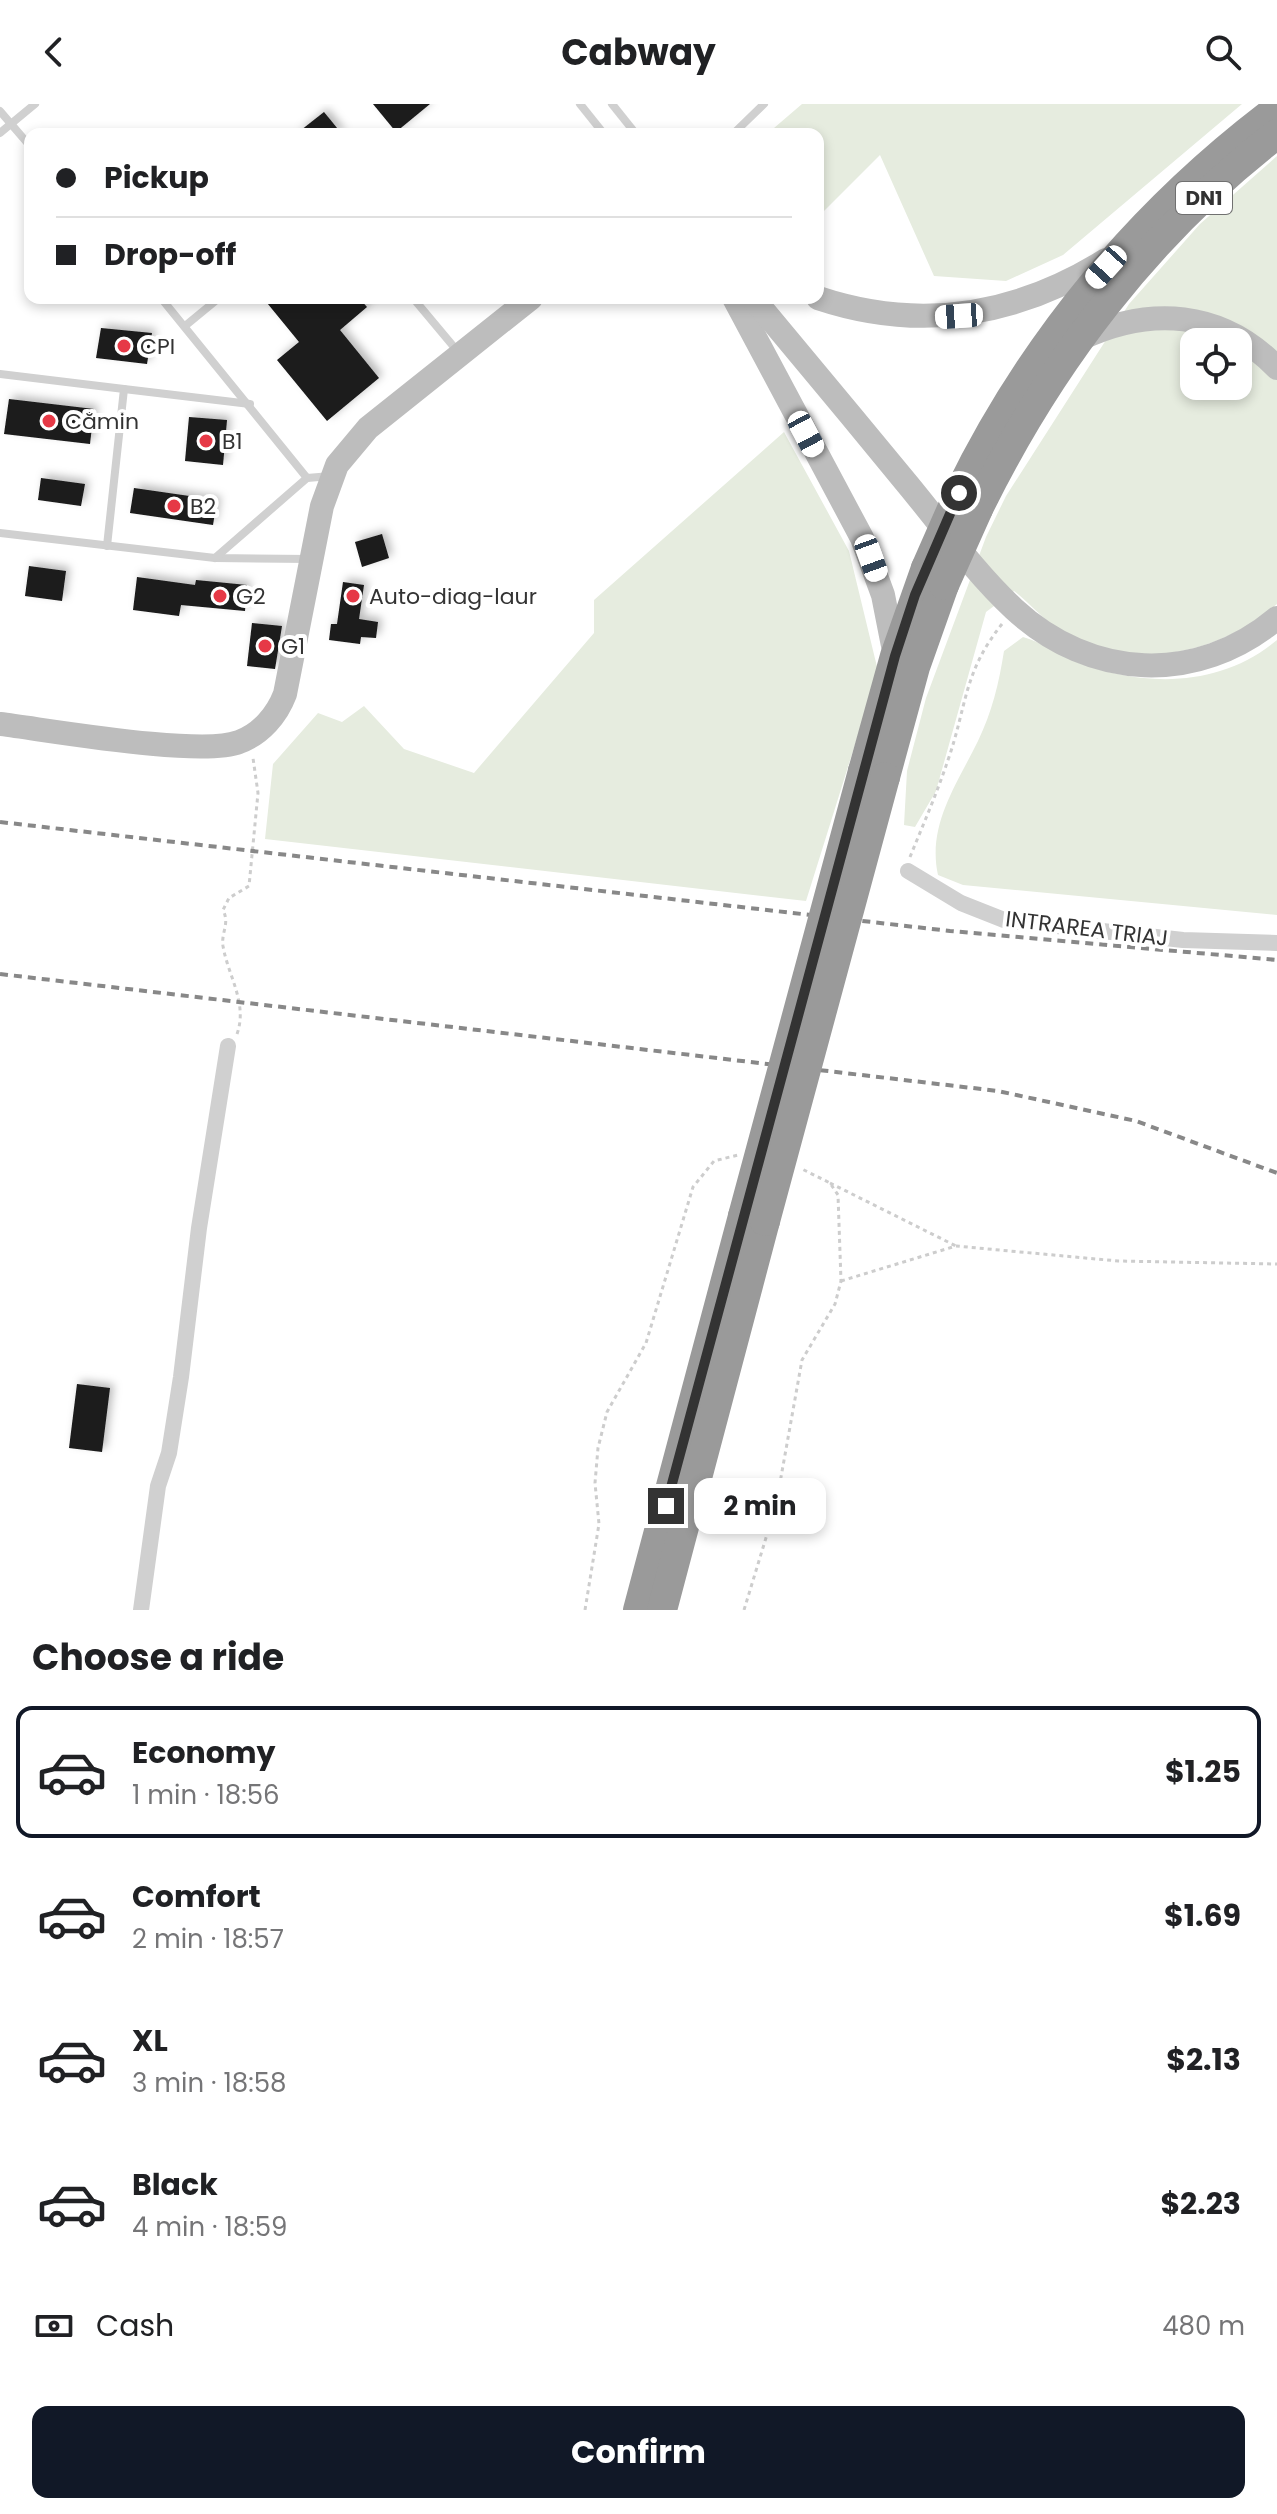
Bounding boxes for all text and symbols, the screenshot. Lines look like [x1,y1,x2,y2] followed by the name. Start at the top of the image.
[561,27,716,78] text: Cabway
[32,30,76,74] icon: back
[1201,30,1245,74] icon: search
[104,156,209,199] text: Pickup
[1176,182,1232,214] road number: DN1
[104,233,236,276] text: Drop-off
[1081,241,1131,293] car
[934,302,984,330] car
[1180,328,1252,400] map controls
[1180,328,1252,400] button: locate
[140,331,175,362] place label: CPI
[115,337,133,355] marker: CPI
[65,406,139,437] place label: Cămin
[784,407,828,461] car
[40,412,58,430] marker: Cămin
[222,426,243,457] place label: B1
[197,432,215,450] marker: B1
[941,475,977,511] route start
[190,491,216,522] place label: B2
[165,497,183,515] marker: B2
[852,531,890,585] car
[236,581,266,612] place label: G2
[369,581,537,612] place label: Auto-diag-laur
[211,587,229,605] marker: G2
[344,587,362,605] marker: Auto-diag-laur
[281,631,305,662] place label: G1
[256,637,274,655] marker: G1
[1004,903,1170,954] street label: INTRAREA TRIAJ
[694,1478,826,1534] callout: 2 min
[648,1488,684,1524] route end
[723,1488,797,1524] text: 2 min
[32,1632,284,1683] text: Choose a ride
[132,1731,276,1774] text: Economy
[36,1736,108,1808] icon: car
[1165,1750,1241,1793] text: $1.25
[132,1777,280,1813] text: 1 min · 18:56
[132,1875,261,1918] text: Comfort
[36,1880,108,1952] icon: car
[1164,1894,1241,1937] text: $1.69
[132,1921,284,1957] text: 2 min · 18:57
[132,2019,168,2062] text: XL
[36,2024,108,2096] icon: car
[1166,2038,1241,2081] text: $2.13
[132,2065,286,2101] text: 3 min · 18:58
[132,2163,218,2206] text: Black
[36,2168,108,2240] icon: car
[1160,2182,1241,2225] text: $2.23
[132,2209,287,2245] text: 4 min · 18:59
[32,2304,76,2348] icon: cash
[96,2304,174,2347] text: Cash
[1162,2308,1245,2344] text: 480 m
[32,2406,1245,2498] button: Confirm

